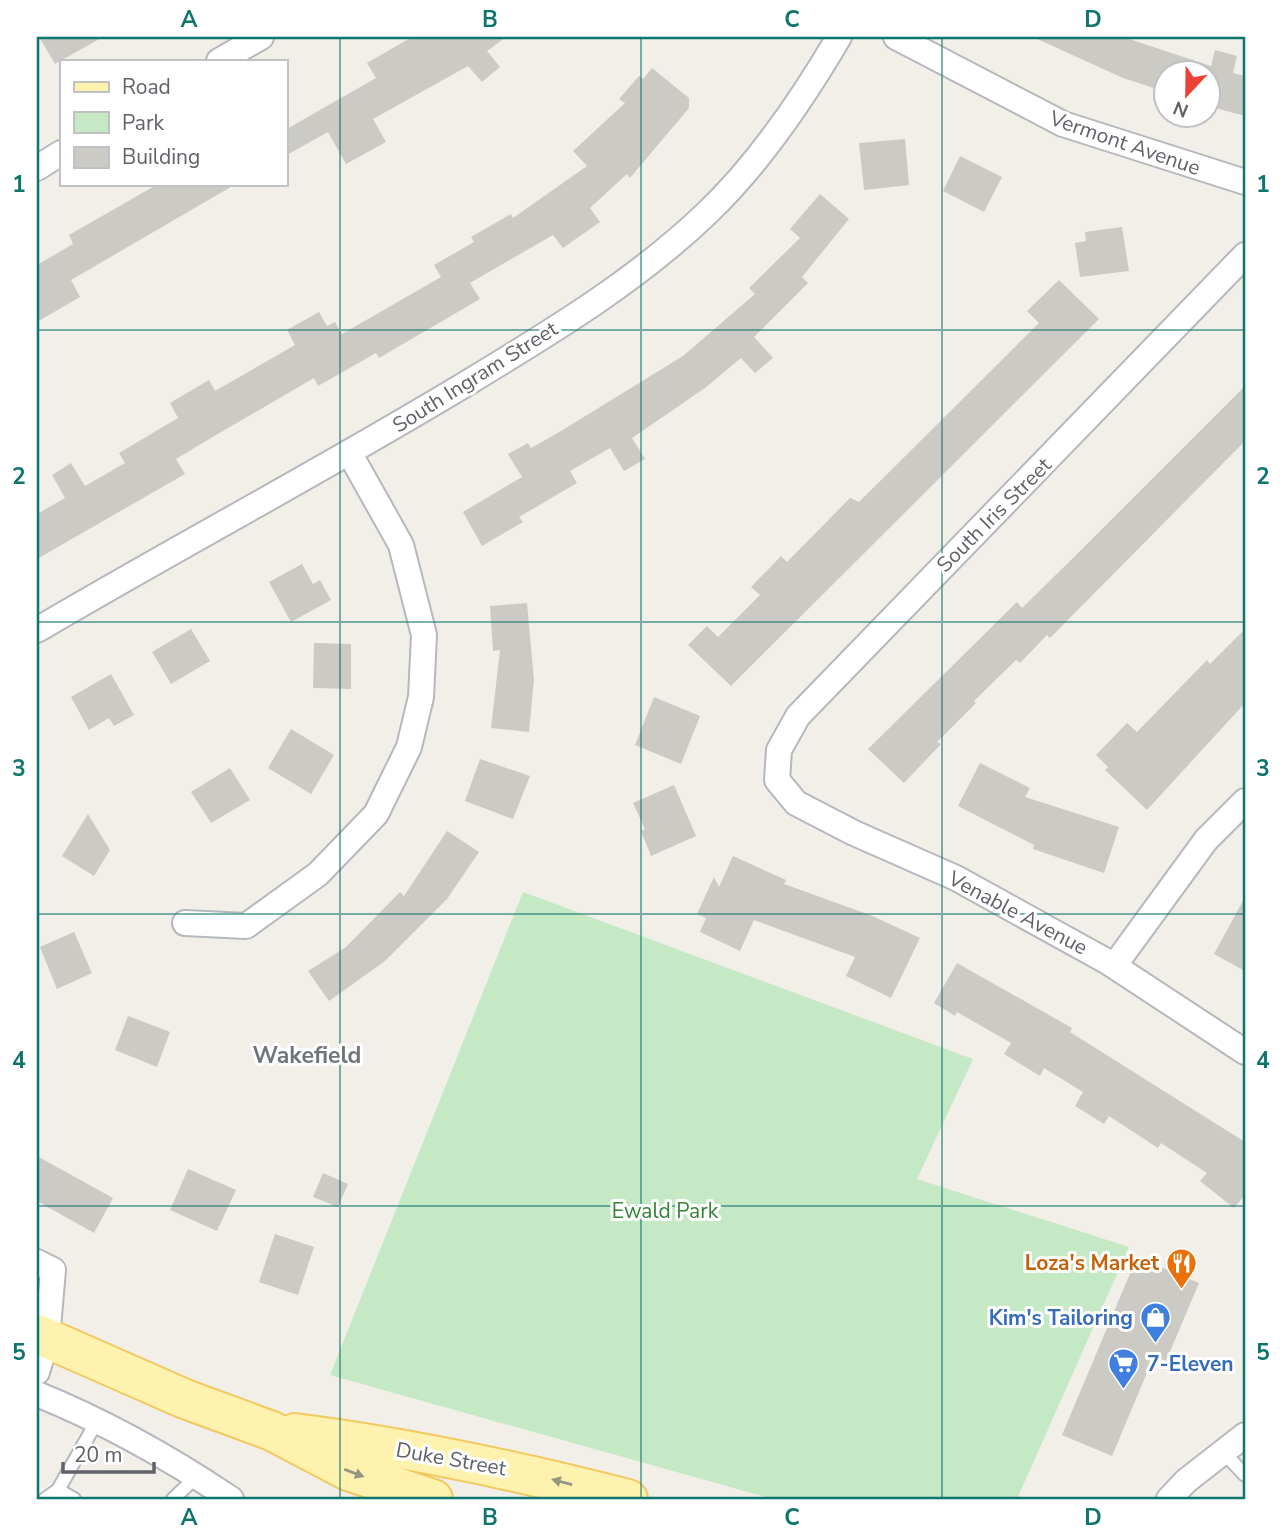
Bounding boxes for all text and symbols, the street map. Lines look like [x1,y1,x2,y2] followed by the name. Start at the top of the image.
[180,4,198,35] text: A
[482,4,498,35] text: B
[784,4,800,35] text: C
[1084,4,1102,35] text: D
[60,60,287,186] legend
[1152,60,1222,130] north arrow
[122,73,171,101] text: Road
[1170,94,1192,124] text: N
[1045,104,1204,182] street label: Vermont Avenue
[122,109,164,137] text: Park
[122,143,200,171] text: Building
[12,169,26,200] text: 1
[1256,169,1270,200] text: 1
[387,314,563,439] street label: South Ingram Street
[930,451,1058,579] street label: South Iris Street
[12,461,26,492] text: 2
[1256,461,1270,492] text: 2
[12,753,26,784] text: 3
[1256,753,1270,784] text: 3
[943,864,1092,961] street label: Venable Avenue
[253,1040,361,1071] district label: Wakefield
[12,1045,26,1076] text: 4
[1256,1045,1270,1076] text: 4
[612,1197,719,1225] park label: Ewald Park
[1165,1246,1199,1290] restaurant icon: Loza's Market
[1025,1249,1160,1277] place label: Loza's Market
[1139,1301,1173,1345] shop icon: Kim's Tailoring
[989,1304,1133,1332] place label: Kim's Tailoring
[12,1337,26,1368] text: 5
[1256,1337,1270,1368] text: 5
[1107,1347,1141,1391] supermarket icon: 7-Eleven
[1147,1350,1234,1378] place label: 7-Eleven
[63,1431,154,1475] scale bar
[394,1436,509,1483] street label: Duke Street
[74,1441,123,1469] text: 20 m
[344,1467,365,1478] one-way arrow
[551,1476,572,1486] one-way arrow
[180,1502,198,1533] text: A
[482,1502,498,1533] text: B
[784,1502,800,1533] text: C
[1084,1502,1102,1533] text: D

